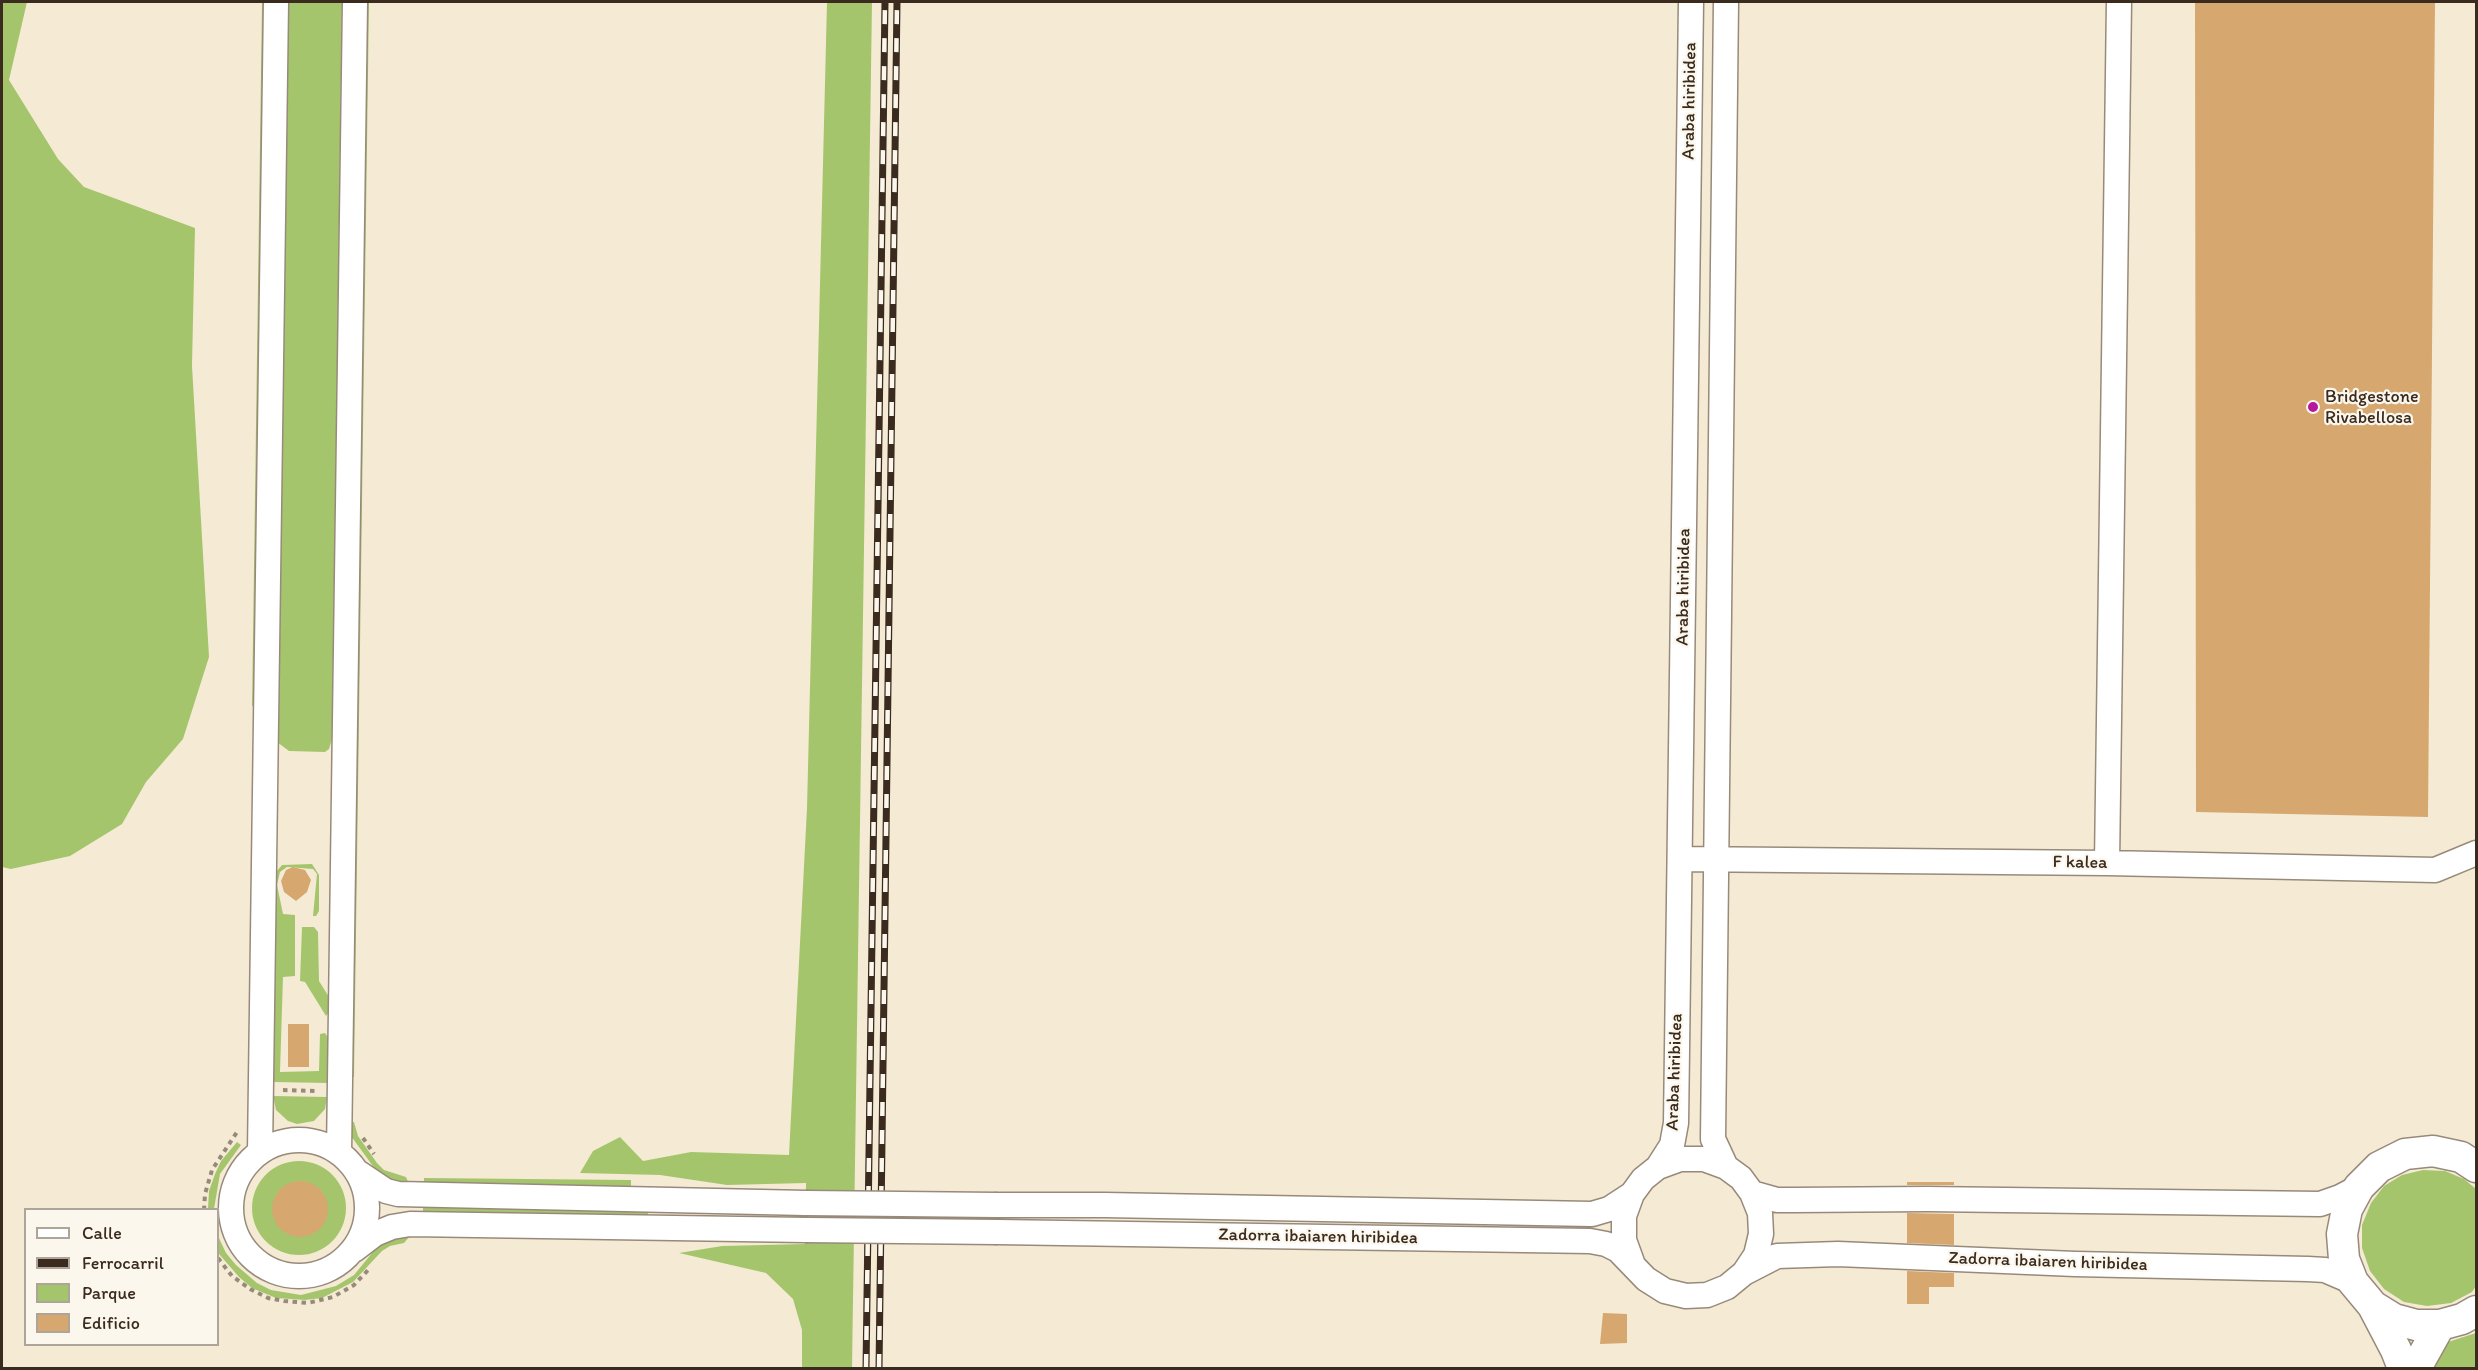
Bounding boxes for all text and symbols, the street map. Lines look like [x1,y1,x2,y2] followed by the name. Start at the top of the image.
[1678,42,1702,160] street label: Araba hiribidea
[2325,386,2418,428] place label: Bridgestone Rivabellosa
[2306,400,2320,414] marker: Bridgestone Rivabellosa
[1672,528,1696,646] street label: Araba hiribidea
[2052,852,2108,874] street label: F kalea
[1662,1013,1688,1131] street label: Araba hiribidea
[24,1208,219,1346] legend
[82,1222,122,1244] text: Calle
[1218,1224,1418,1250] street label: Zadorra ibaiaren hiribidea
[1948,1248,2148,1276] street label: Zadorra ibaiaren hiribidea
[82,1252,164,1274] text: Ferrocarril
[82,1282,136,1304] text: Parque
[82,1312,140,1334] text: Edificio

